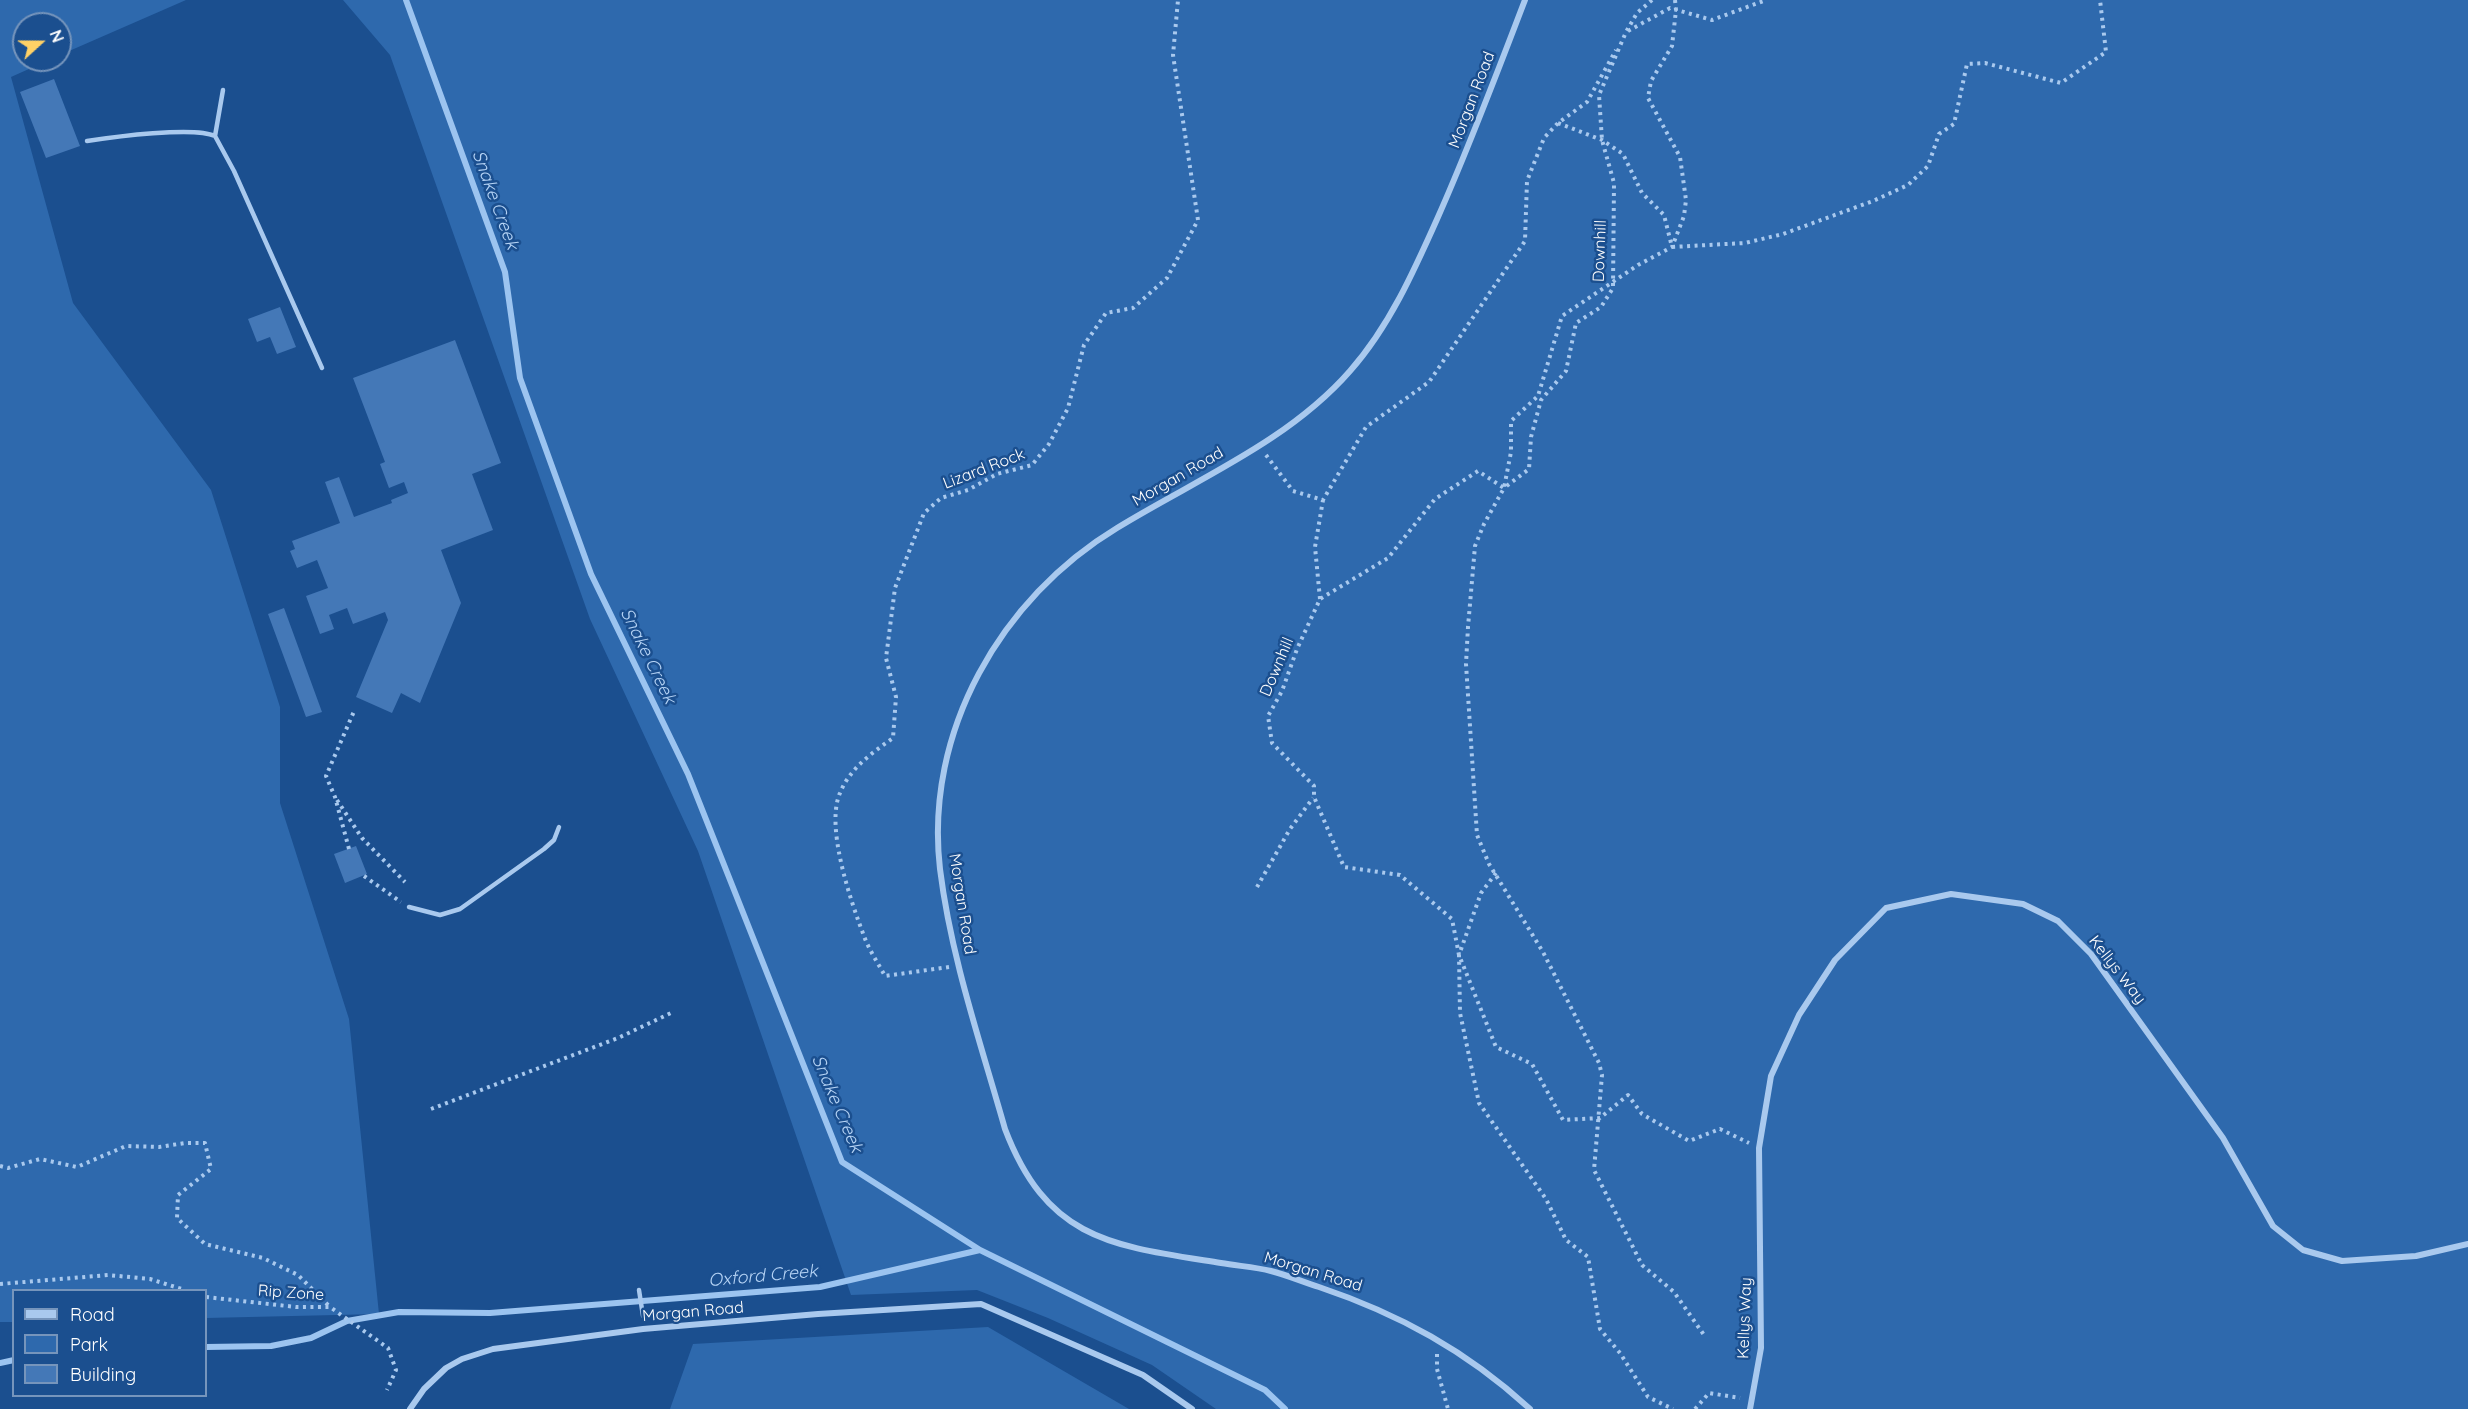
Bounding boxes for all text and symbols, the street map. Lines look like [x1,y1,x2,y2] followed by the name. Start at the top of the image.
[12,12,72,72] north arrow
[45,27,68,45] text: N
[1445,49,1499,151] street label: Morgan Road
[467,147,523,253] water label: Snake Creek
[1589,219,1611,283] street label: Downhill
[1129,443,1227,511] street label: Morgan Road
[940,445,1028,493] street label: Lizard Rock
[615,605,681,707] water label: Snake Creek
[1256,635,1298,699] street label: Downhill
[945,852,979,956] street label: Morgan Road
[2084,932,2150,1008] street label: Kellys Way
[807,1052,867,1156] water label: Snake Creek
[1262,1248,1364,1296] street label: Morgan Road
[707,1260,819,1292] water label: Oxford Creek
[1734,1277,1756,1359] street label: Kellys Way
[257,1281,325,1305] street label: Rip Zone
[12,1289,207,1397] legend
[641,1298,745,1326] street label: Morgan Road
[70,1303,115,1326] text: Road
[70,1333,108,1356] text: Park
[70,1363,136,1386] text: Building

